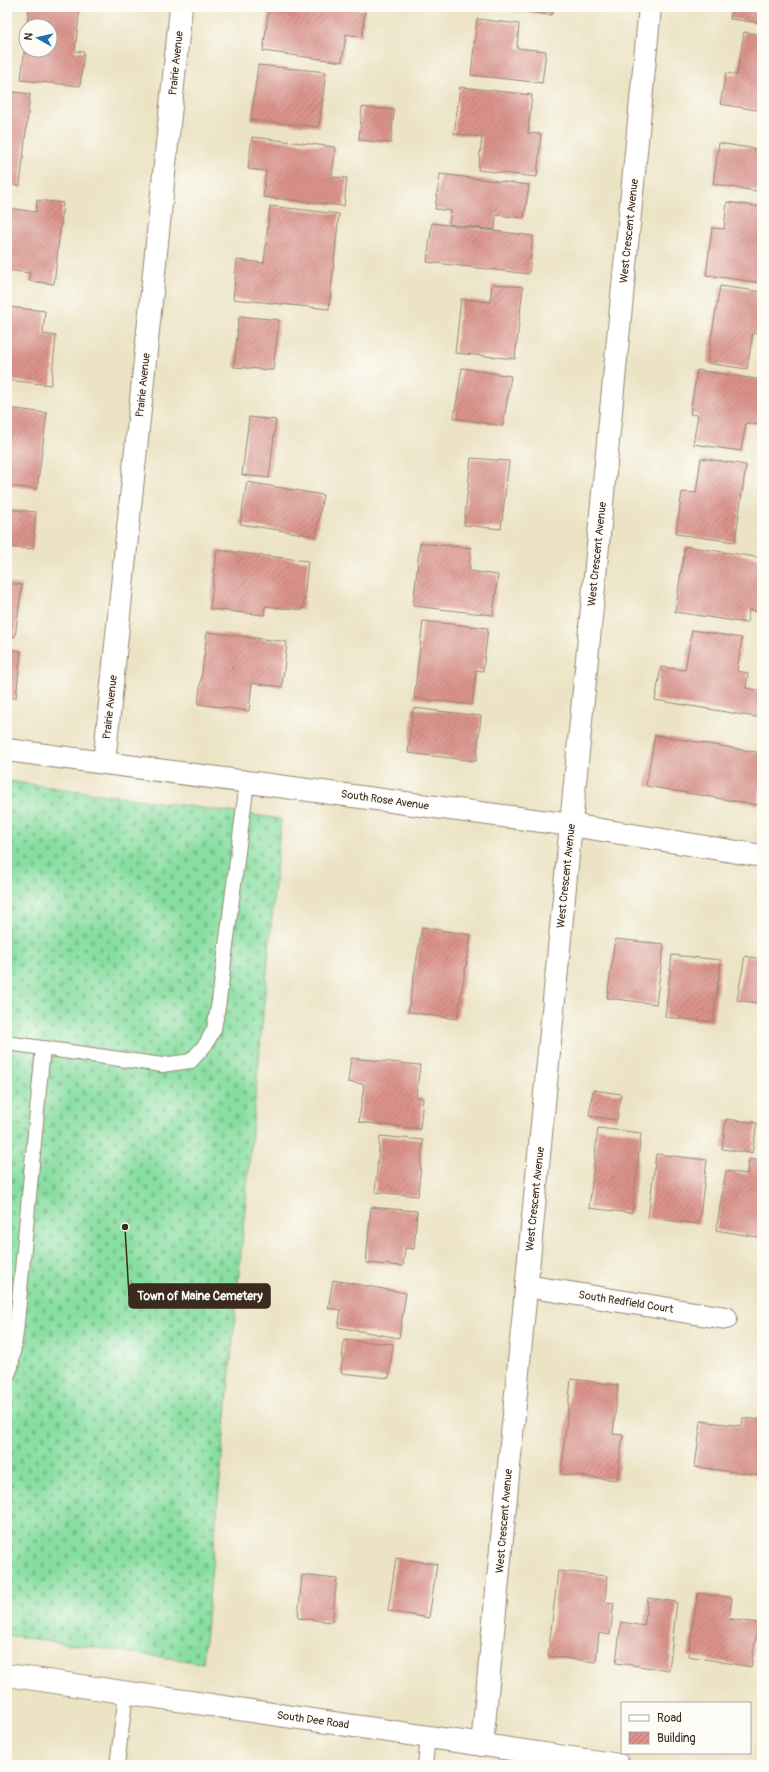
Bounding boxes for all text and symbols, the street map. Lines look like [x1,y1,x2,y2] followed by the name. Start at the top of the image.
[18,18,58,58] north arrow
[166,30,186,96] street label: Prairie Avenue
[22,32,36,41] text: N
[617,178,641,284] street label: West Crescent Avenue
[133,352,153,418] street label: Prairie Avenue
[585,501,609,607] street label: West Crescent Avenue
[100,674,120,740] street label: Prairie Avenue
[340,787,430,813] street label: South Rose Avenue
[554,823,578,929] street label: West Crescent Avenue
[523,1146,547,1252] street label: West Crescent Avenue
[129,1284,270,1308] callout: Town of Maine Cemetery
[578,1288,675,1316] street label: South Redfield Court
[136,1289,264,1304] text: Town of Maine Cemetery
[493,1468,515,1574] street label: West Crescent Avenue
[621,1702,751,1754] legend
[276,1709,350,1731] street label: South Dee Road
[657,1711,682,1726] text: Road
[657,1731,696,1746] text: Building

